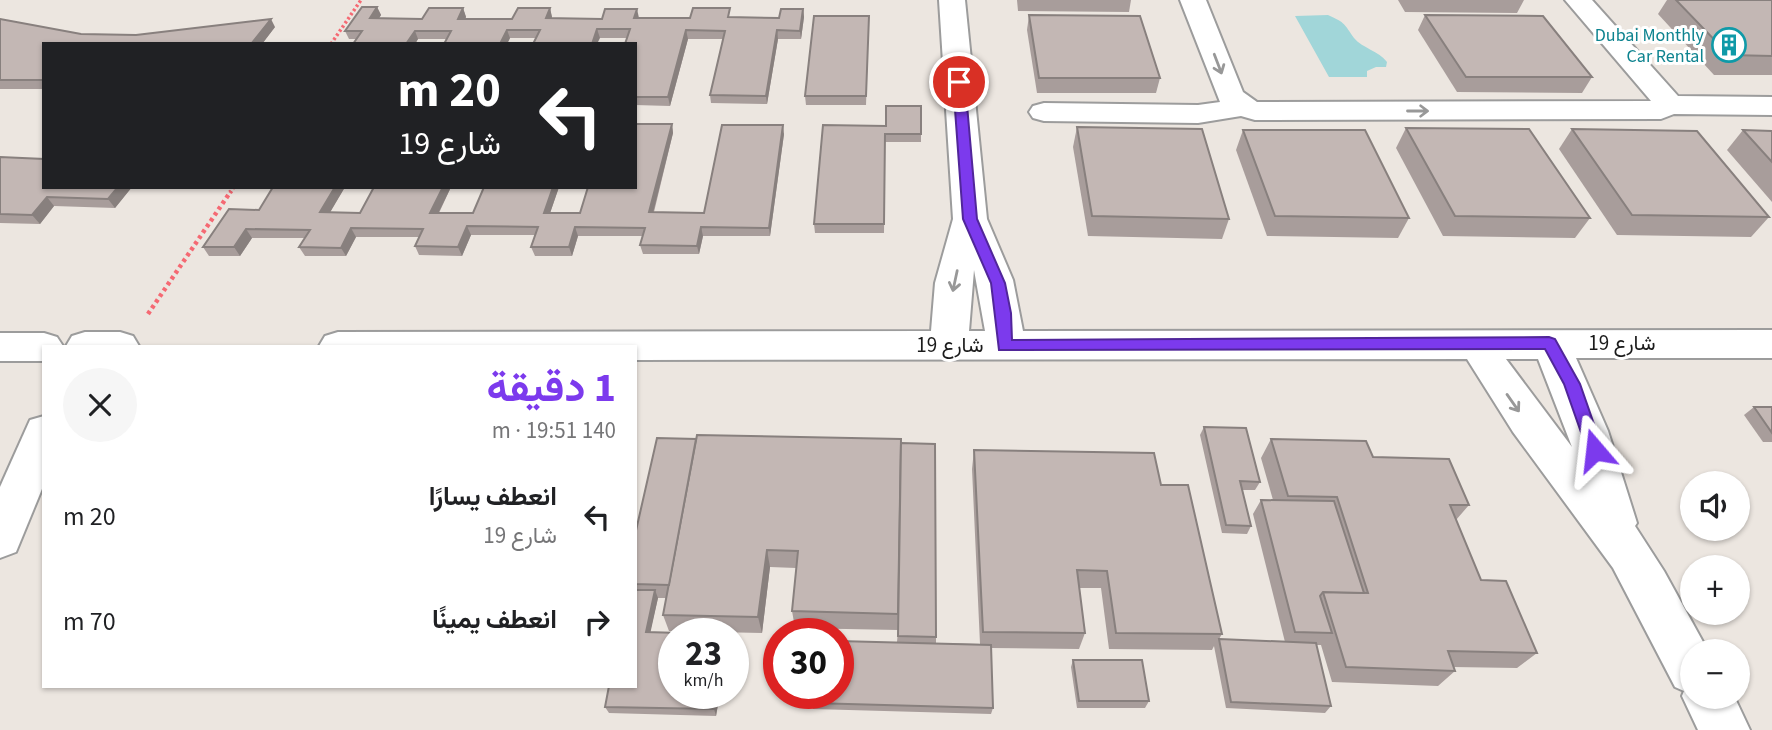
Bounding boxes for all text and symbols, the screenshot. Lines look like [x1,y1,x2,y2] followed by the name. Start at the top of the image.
[1595,23,1705,69] place label: Dubai Monthly Car Rental
[1710,26,1748,64] building icon: Dubai Monthly Car Rental
[929,52,989,112] pin
[1212,52,1225,74] one-way arrow
[397,56,501,126] text: 20 m
[940,63,978,101] icon: arrive
[525,70,616,161] icon: left
[1406,104,1429,118] one-way arrow
[398,121,501,167] text: شارع 19
[947,269,961,292] one-way arrow
[1588,328,1656,358] street label: شارع 19
[916,330,984,360] street label: شارع 19
[486,358,616,418] text: 1 دقيقة
[63,368,137,442] button: close
[1506,393,1520,412] one-way arrow
[1558,413,1632,487] position arrow
[492,414,616,447] text: 140 m · 19:51
[1680,471,1750,709] map controls
[1680,471,1750,541] button: sound
[429,478,557,515] text: انعطف يسارًا
[63,498,116,535] text: 20 m
[578,498,616,536] icon: left
[483,519,557,552] text: شارع 19
[1680,555,1750,625] button: +
[432,601,557,638] text: انعطف يمينًا
[63,603,116,640] text: 70 m
[578,603,616,641] icon: right
[763,618,854,709] speed limit sign: 30
[685,629,722,679] text: 23
[1680,639,1750,709] button: −
[684,668,723,693] text: km/h

